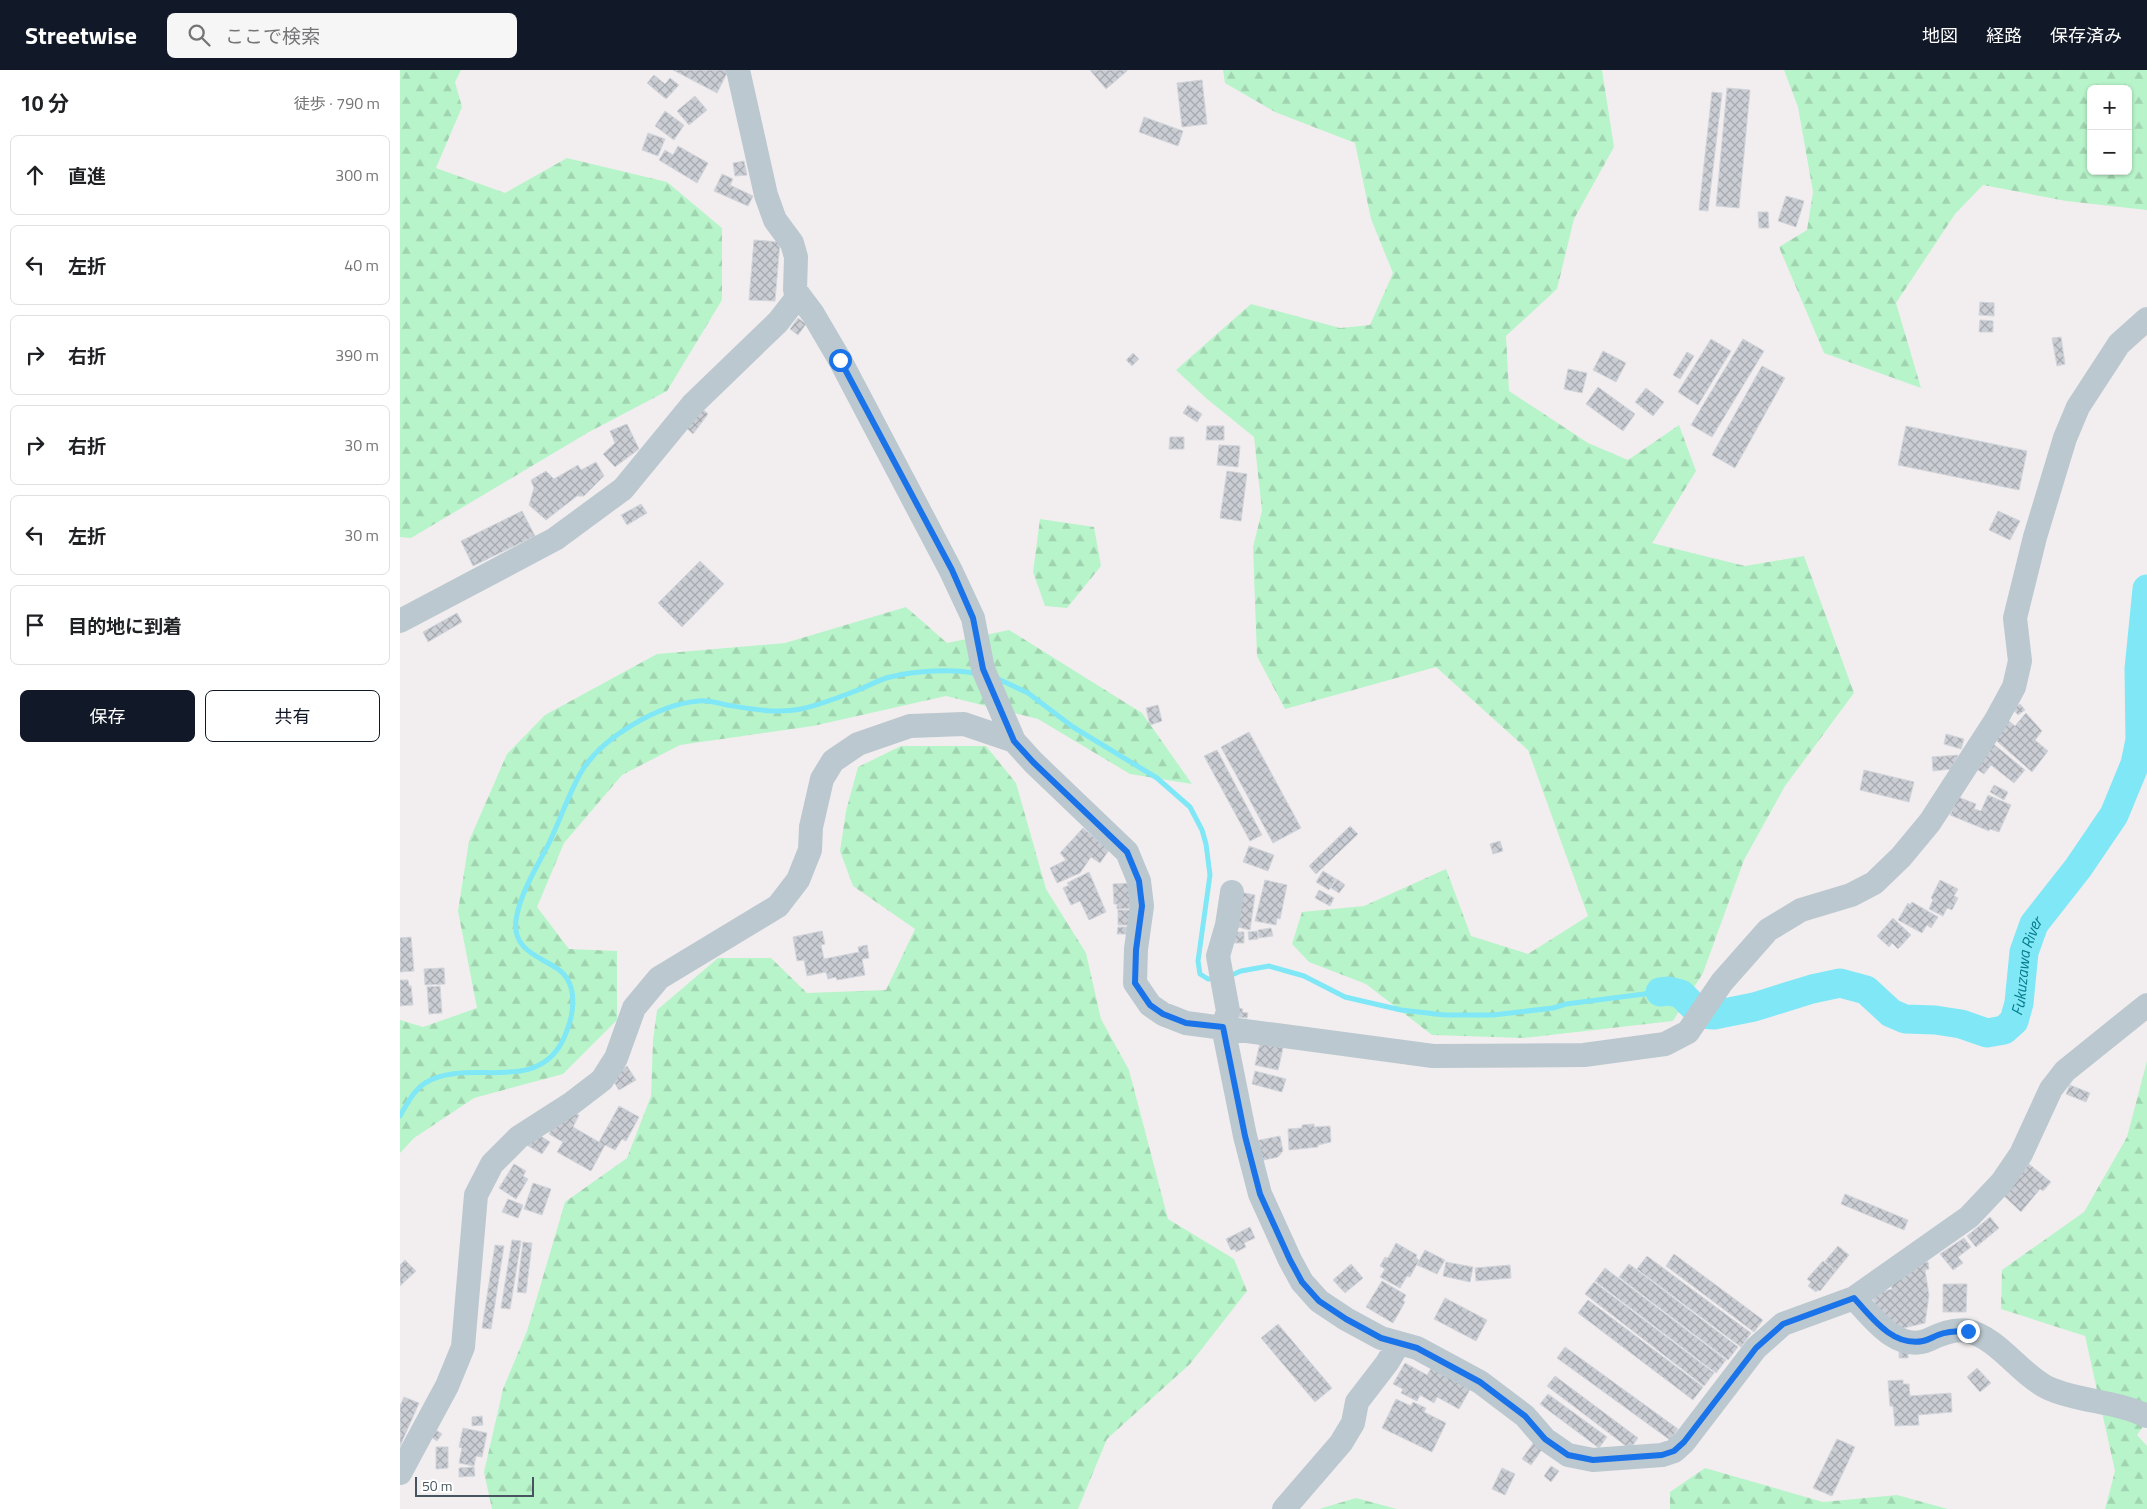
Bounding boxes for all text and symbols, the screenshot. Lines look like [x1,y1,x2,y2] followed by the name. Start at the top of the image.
[167,13,517,58] search box
[25,17,137,53] text: Streetwise
[185,21,213,49] icon: search
[225,21,320,50] text: ここで検索
[1922,22,1958,49] text: 地図
[1986,22,2022,49] text: 経路
[2050,22,2122,49] text: 保存済み
[2087,85,2132,175] map controls
[2087,85,2132,130] button: +
[20,87,69,119] text: 10 分
[294,91,380,115] text: 徒歩 · 790 m
[2087,130,2132,175] button: −
[21,161,49,189] icon: ahead
[68,161,106,190] text: 直進
[335,163,379,187] text: 300 m
[21,251,49,279] icon: left
[68,251,106,280] text: 左折
[344,253,379,277] text: 40 m
[21,341,49,369] icon: right
[68,341,106,370] text: 右折
[335,343,379,367] text: 390 m
[829,349,852,372] route start
[21,431,49,459] icon: right
[68,431,106,460] text: 右折
[344,433,379,457] text: 30 m
[21,521,49,549] icon: left
[68,521,106,550] text: 左折
[344,523,379,547] text: 30 m
[21,611,49,639] icon: arrive
[68,611,182,640] text: 目的地に到着
[20,690,195,742] button: 保存
[205,690,380,742] button: 共有
[2004,910,2049,1018] water label: Fukuzawa River
[1957,1320,1980,1343] route end
[415,1474,534,1497] scale bar
[422,1475,452,1496] text: 50 m

